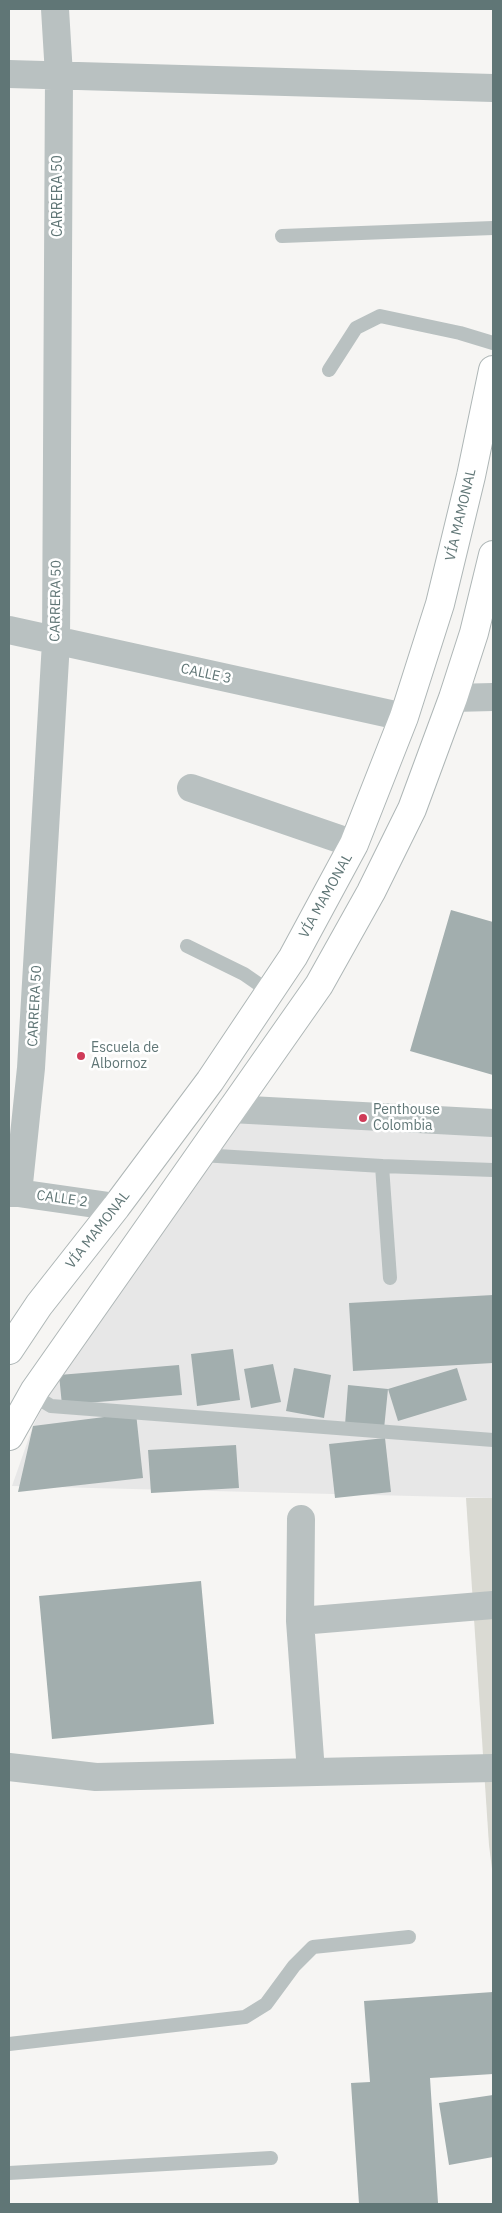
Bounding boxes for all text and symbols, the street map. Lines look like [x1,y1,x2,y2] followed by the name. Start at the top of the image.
[50,155,66,237] street label: CARRERA 50
[442,467,480,563] street label: VÍA MAMONAL
[47,560,65,642] street label: CARRERA 50
[179,660,233,688] street label: CALLE 3
[296,851,356,941] street label: VÍA MAMONAL
[24,965,46,1047] street label: CARRERA 50
[91,1040,159,1072] place label: Escuela de Albornoz
[75,1050,87,1062] marker: Escuela de Albornoz
[373,1102,440,1134] place label: Penthouse Colombia
[357,1112,369,1124] marker: Penthouse Colombia
[35,1187,89,1211] street label: CALLE 2
[62,1188,134,1272] street label: VÍA MAMONAL

